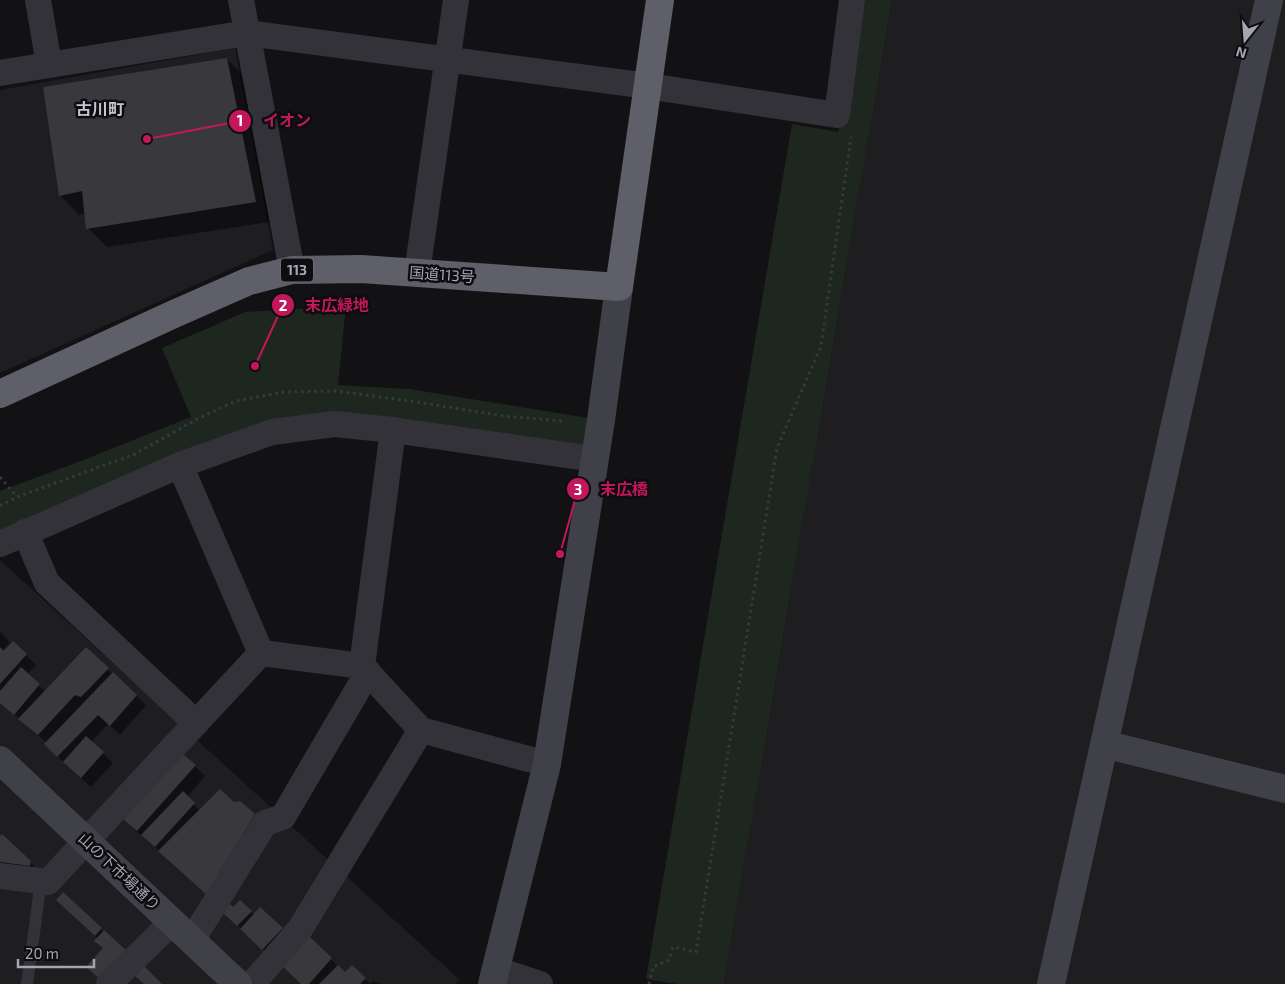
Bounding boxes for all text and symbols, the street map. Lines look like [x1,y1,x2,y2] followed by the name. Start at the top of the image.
[1220,15,1270,65] north arrow
[1234,43,1248,63] text: N
[76,99,124,118] district label: 古川町
[228,105,321,136] callout: イオン
[263,110,311,129] text: イオン
[237,111,243,129] text: 1
[281,258,313,282] road number: 113
[409,263,475,285] street label: 国道113号
[270,290,379,321] callout: 末広緑地
[305,295,369,314] text: 末広緑地
[279,296,288,314] text: 2
[565,474,658,505] callout: 末広橋
[600,479,648,498] text: 末広橋
[574,480,582,498] text: 3
[75,829,164,914] street label: 山の下市場通り
[18,936,94,968] scale bar
[25,944,59,962] text: 20 m

